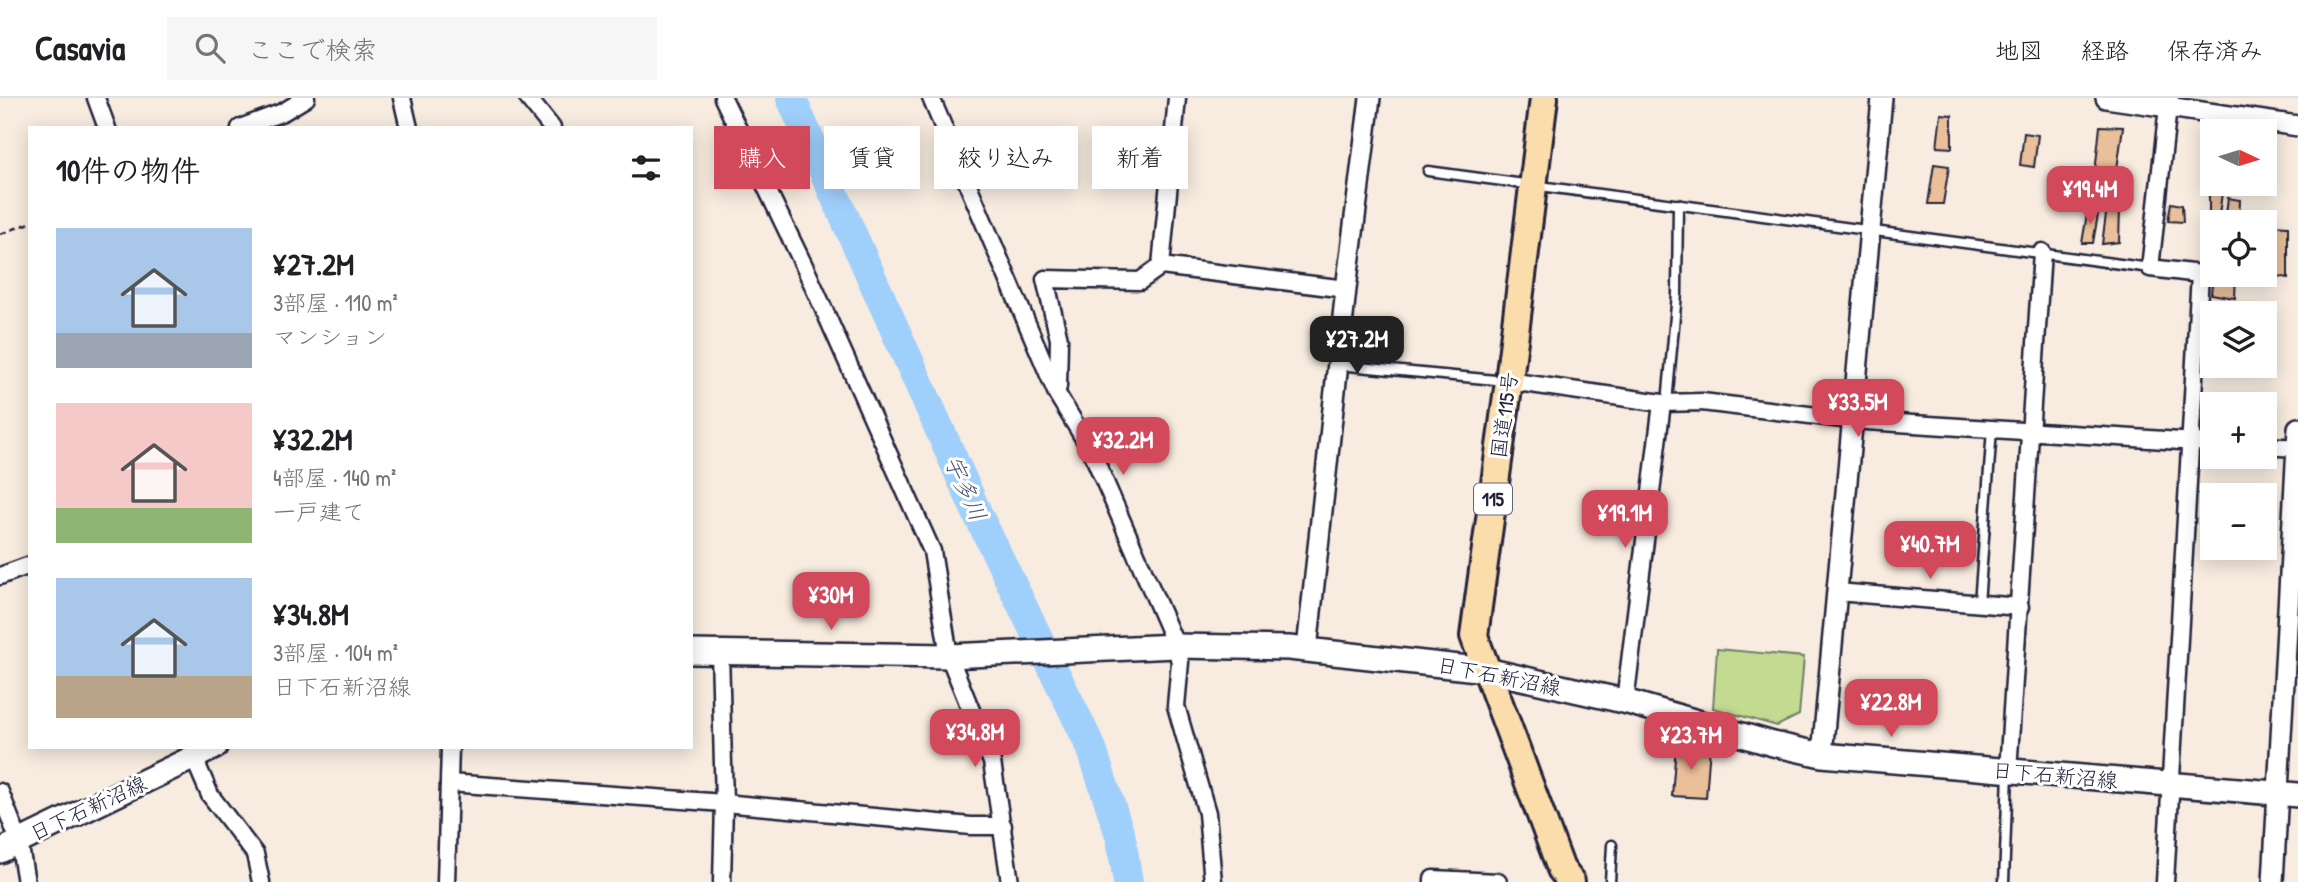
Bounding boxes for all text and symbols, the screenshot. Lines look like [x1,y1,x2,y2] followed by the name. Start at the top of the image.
[167,17,657,80] search box
[35,26,125,70] text: Casavia
[191,29,229,67] icon: search
[247,32,377,67] text: ここで検索
[1995,34,2043,66] text: 地図
[2081,34,2129,66] text: 経路
[2167,34,2263,66] text: 保存済み
[2200,119,2277,196] north arrow
[2200,119,2277,560] map controls
[714,126,810,189] chip: 購入
[824,126,920,189] chip: 賃貸
[934,126,1078,189] chip: 絞り込み
[1092,126,1188,189] chip: 新着
[627,149,665,187] icon: filters
[56,150,200,190] text: 10件の物件
[2033,166,2147,226] pin: ¥19.4M
[2063,173,2117,204] text: ¥19.4M
[2200,210,2277,287] button: locate
[273,244,354,284] text: ¥27.2M
[112,256,196,340] icon: home
[273,287,398,318] text: 3部屋 · 110 m²
[2200,301,2277,378] button: layers
[1300,316,1414,376] pin: ¥27.2M
[273,321,387,352] text: マンション
[1326,323,1388,354] text: ¥27.2M
[1484,370,1524,460] street label: 国道115号
[1801,380,1915,439] pin: ¥33.5M
[1828,386,1888,417] text: ¥33.5M
[2200,392,2277,469] button: +
[1066,418,1180,477] pin: ¥32.2M
[273,419,353,459] text: ¥32.2M
[1092,424,1154,455] text: ¥32.2M
[112,431,196,515] icon: home
[938,450,994,526] water label: 宇多川
[273,462,396,493] text: 4部屋 · 140 m²
[2200,483,2277,560] button: −
[1474,484,1512,514] road number: 115
[1568,490,1682,550] pin: ¥19.1M
[273,496,365,527] text: 一戸建て
[1598,497,1652,528] text: ¥19.1M
[1873,522,1987,581] pin: ¥40.7M
[1900,528,1960,559] text: ¥40.7M
[790,573,872,632] pin: ¥30M
[809,579,853,610] text: ¥30M
[273,594,349,634] text: ¥34.8M
[112,606,196,690] icon: home
[273,637,398,668] text: 3部屋 · 104 m²
[1434,650,1564,702] street label: 日下石新沼線
[273,671,411,702] text: 日下石新沼線
[1834,680,1948,739] pin: ¥22.8M
[1861,686,1921,717] text: ¥22.8M
[918,710,1032,769] pin: ¥34.8M
[1634,712,1748,772] pin: ¥23.7M
[946,716,1004,747] text: ¥34.8M
[1660,719,1722,750] text: ¥23.7M
[1991,755,2119,795] street label: 日下石新沼線
[25,768,151,848] street label: 日下石新沼線

